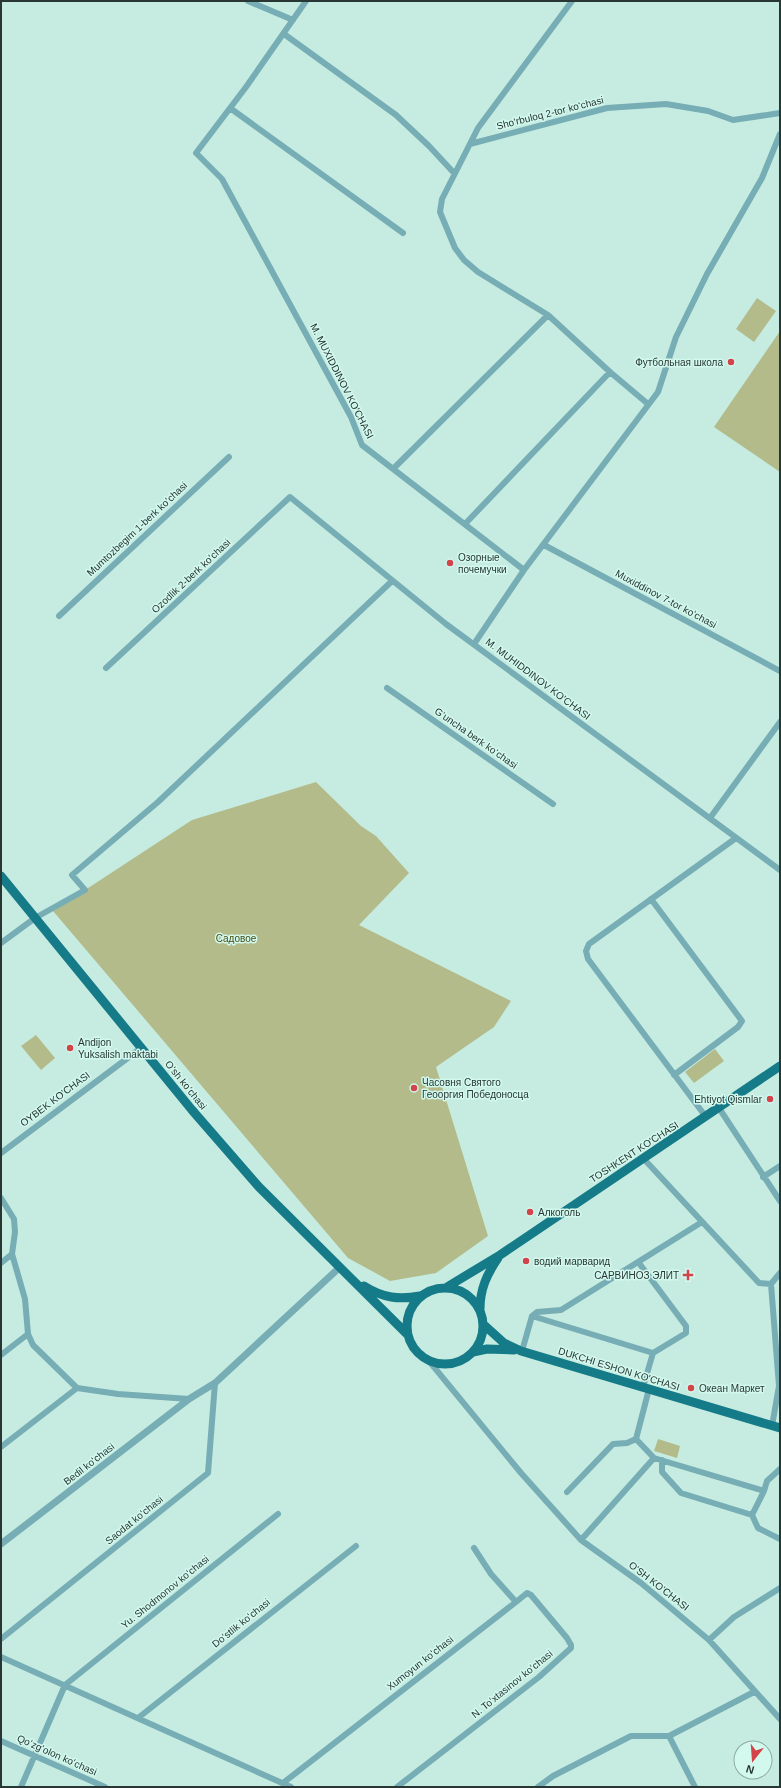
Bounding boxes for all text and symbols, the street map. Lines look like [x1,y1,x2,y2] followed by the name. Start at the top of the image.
[495,94,605,132] street label: Shoʻrbuloq 2-tor koʻchasi
[308,322,376,440] street label: M. MUXIDDINOV KO'CHASI
[635,357,723,368] place label: Футбольная школа
[726,357,736,367] marker: Футбольная школа
[85,480,189,578] street label: Mumtozbegim 1-berk koʻchasi
[149,537,233,615] street label: Ozodlik 2-berk koʻchasi
[458,552,507,575] place label: Озорные почемучки
[445,558,455,568] marker: Озорные почемучки
[614,568,718,630] street label: Muxiddinov 7-tor koʻchasi
[484,636,592,722] street label: M. MUHIDDINOV KO'CHASI
[433,705,519,771] street label: Gʻuncha berk koʻchasi
[216,933,257,944] park label: Садовое
[78,1037,158,1060] place label: Andijon Yuksalish maktabi
[65,1043,75,1053] marker: Andijon Yuksalish maktabi
[163,1058,209,1112] street label: Oʻsh koʻchasi
[18,1069,92,1129] street label: OYBEK KO'CHASI
[422,1077,529,1100] place label: Часовня Святого Геооргия Победоносца
[409,1083,419,1093] marker: Часовня Святого Геооргия Победоносца
[694,1094,763,1105] place label: Ehtiyot Qismlar
[765,1094,775,1104] marker: Ehtiyot Qismlar
[587,1119,681,1185] street label: TOSHKENT KO'CHASI
[525,1207,535,1217] marker: Алкоголь
[538,1207,580,1218] place label: Алкоголь
[521,1256,531,1266] marker: водий марварид
[534,1256,610,1267] place label: водий марварид
[682,1269,694,1281] marker: САРВИНОЗ ЭЛИТ
[594,1270,679,1281] place label: САРВИНОЗ ЭЛИТ
[557,1345,681,1393] street label: DUKCHI ESHON KO'CHASI
[686,1383,696,1393] marker: Океан Маркет
[699,1383,765,1394] place label: Океан Маркет
[62,1441,116,1487] street label: Bedil koʻchasi
[103,1494,165,1546] street label: Saodat koʻchasi
[119,1553,211,1631] street label: Yu. Shodmonov koʻchasi
[627,1559,691,1613] street label: O'SH KO'CHASI
[210,1596,272,1650] street label: Doʻstlik koʻchasi
[385,1634,455,1692] street label: Xumoyun koʻchasi
[469,1648,555,1720] street label: N. Toʻxtasinov koʻchasi
[15,1732,99,1778] street label: Qoʻzgʻolon koʻchasi
[733,1740,773,1780] north arrow
[744,1763,756,1776] text: N

